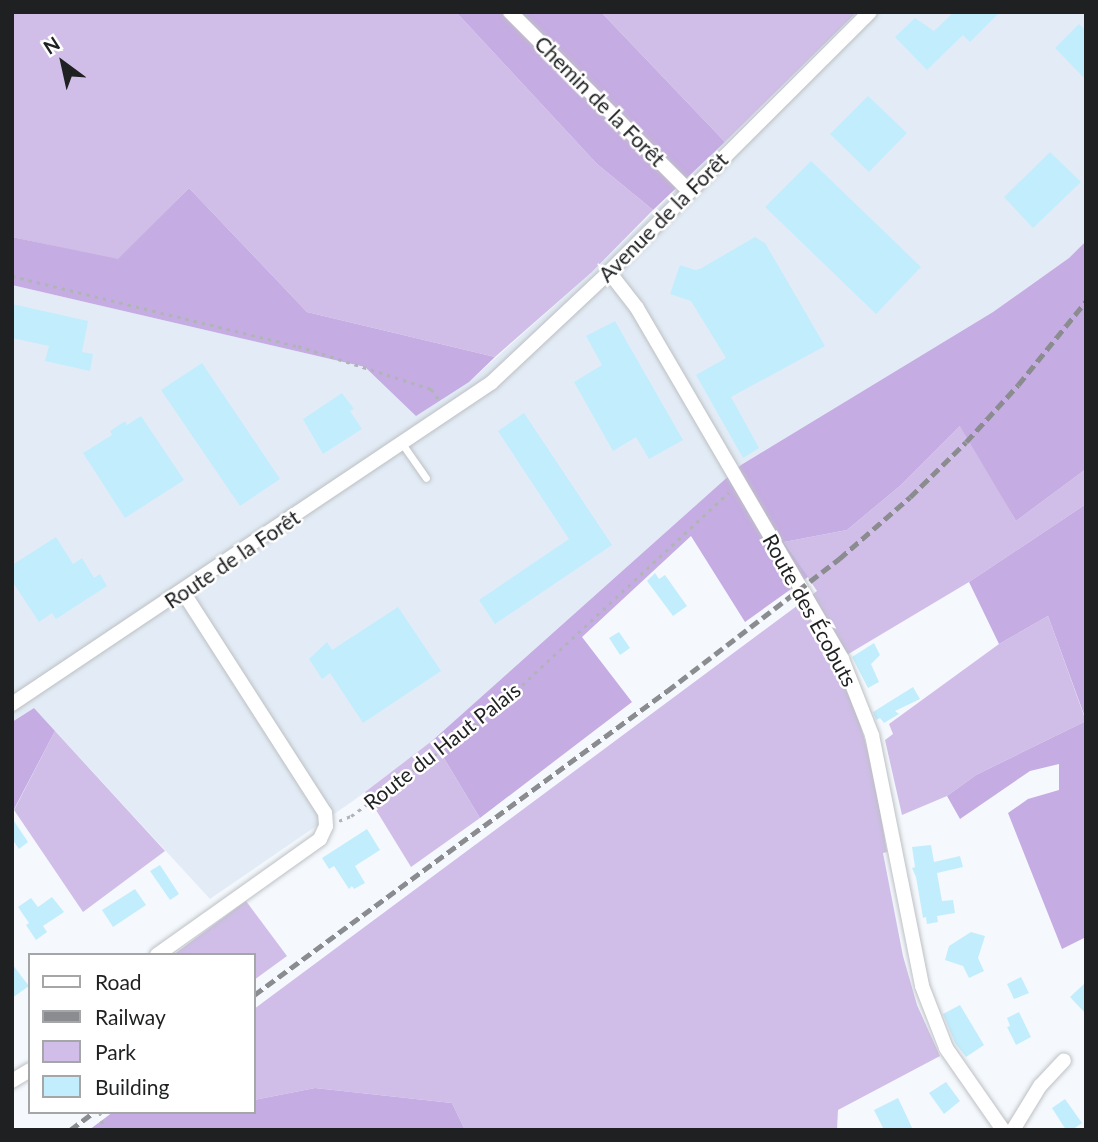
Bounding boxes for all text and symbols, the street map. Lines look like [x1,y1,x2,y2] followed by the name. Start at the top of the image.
[28,28,98,98] north arrow
[39,31,64,59] text: N
[530,31,670,171] street label: Chemin de la Forêt
[593,147,733,287] street label: Avenue de la Forêt
[160,504,304,614] street label: Route de la Forêt
[758,529,862,691] street label: Route des Écobuts
[359,677,525,815] street label: Route du Haut Palais
[28,953,256,1114] legend
[95,969,142,994] text: Road
[95,1004,166,1029] text: Railway
[95,1039,136,1064] text: Park
[95,1074,170,1099] text: Building

